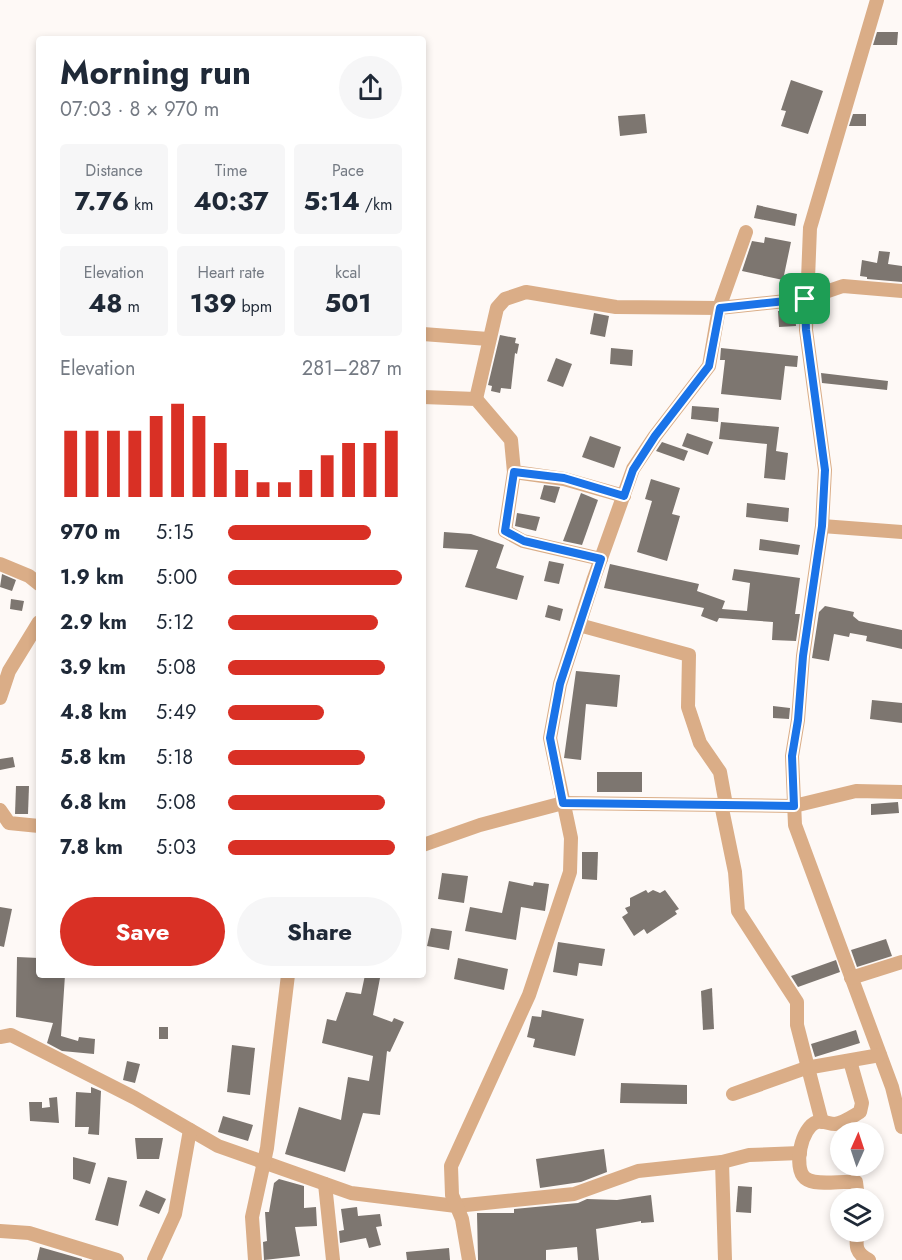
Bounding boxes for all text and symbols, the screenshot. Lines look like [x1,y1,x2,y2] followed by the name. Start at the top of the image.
[60,49,251,96] text: Morning run
[339,56,402,119] button: share
[60,95,219,124] text: 07:03 · 8 × 970 m
[85,159,143,182] text: Distance
[215,159,247,182] text: Time
[332,159,364,182] text: Pace
[75,182,129,220] text: 7.76
[193,182,269,220] text: 40:37
[303,182,360,220] text: 5:14
[129,193,153,216] text: km
[360,193,393,216] text: /km
[84,261,144,284] text: Elevation
[198,261,264,284] text: Heart rate
[335,261,361,284] text: kcal
[779,273,830,324] pin
[788,282,821,315] icon: arrive
[88,284,123,322] text: 48
[190,284,237,322] text: 139
[324,284,372,322] text: 501
[123,295,140,318] text: m
[237,295,272,318] text: bpm
[60,354,135,383] text: Elevation
[302,354,402,383] text: 281–287 m
[60,518,120,547] text: 970 m
[156,518,194,547] text: 5:15
[60,563,124,592] text: 1.9 km
[156,563,197,592] text: 5:00
[60,608,127,637] text: 2.9 km
[156,608,194,637] text: 5:12
[60,653,126,682] text: 3.9 km
[156,653,196,682] text: 5:08
[60,698,127,727] text: 4.8 km
[156,698,196,727] text: 5:49
[60,743,126,772] text: 5.8 km
[156,743,193,772] text: 5:18
[60,788,126,817] text: 6.8 km
[156,788,196,817] text: 5:08
[60,833,123,862] text: 7.8 km
[156,833,196,862] text: 5:03
[60,897,225,966] button: Save
[237,897,402,966] button: Share
[830,1122,884,1176] north arrow
[830,1122,884,1242] map controls
[830,1188,884,1242] button: layers

